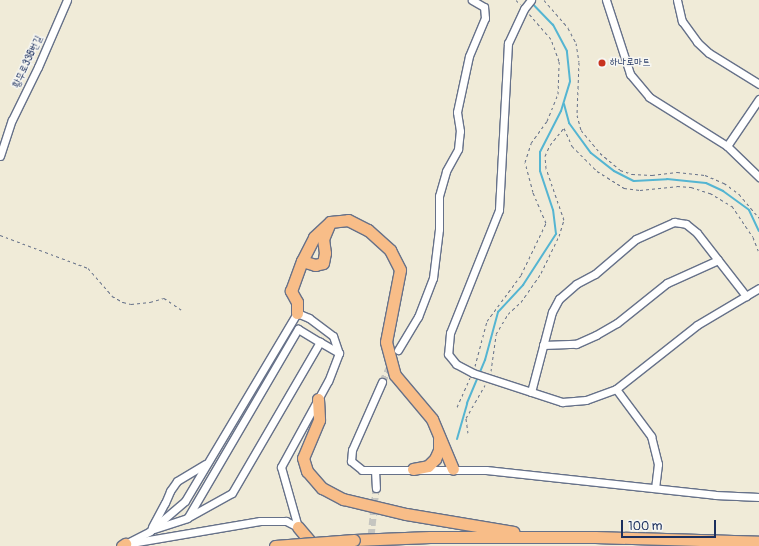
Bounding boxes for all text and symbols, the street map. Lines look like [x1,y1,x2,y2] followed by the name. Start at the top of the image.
[11,34,45,90] street label: 황무로338번길
[610,57,650,69] place label: 하나로마트
[597,58,607,68] marker: 하나로마트
[623,512,718,538] scale bar
[628,519,662,534] text: 100 m

